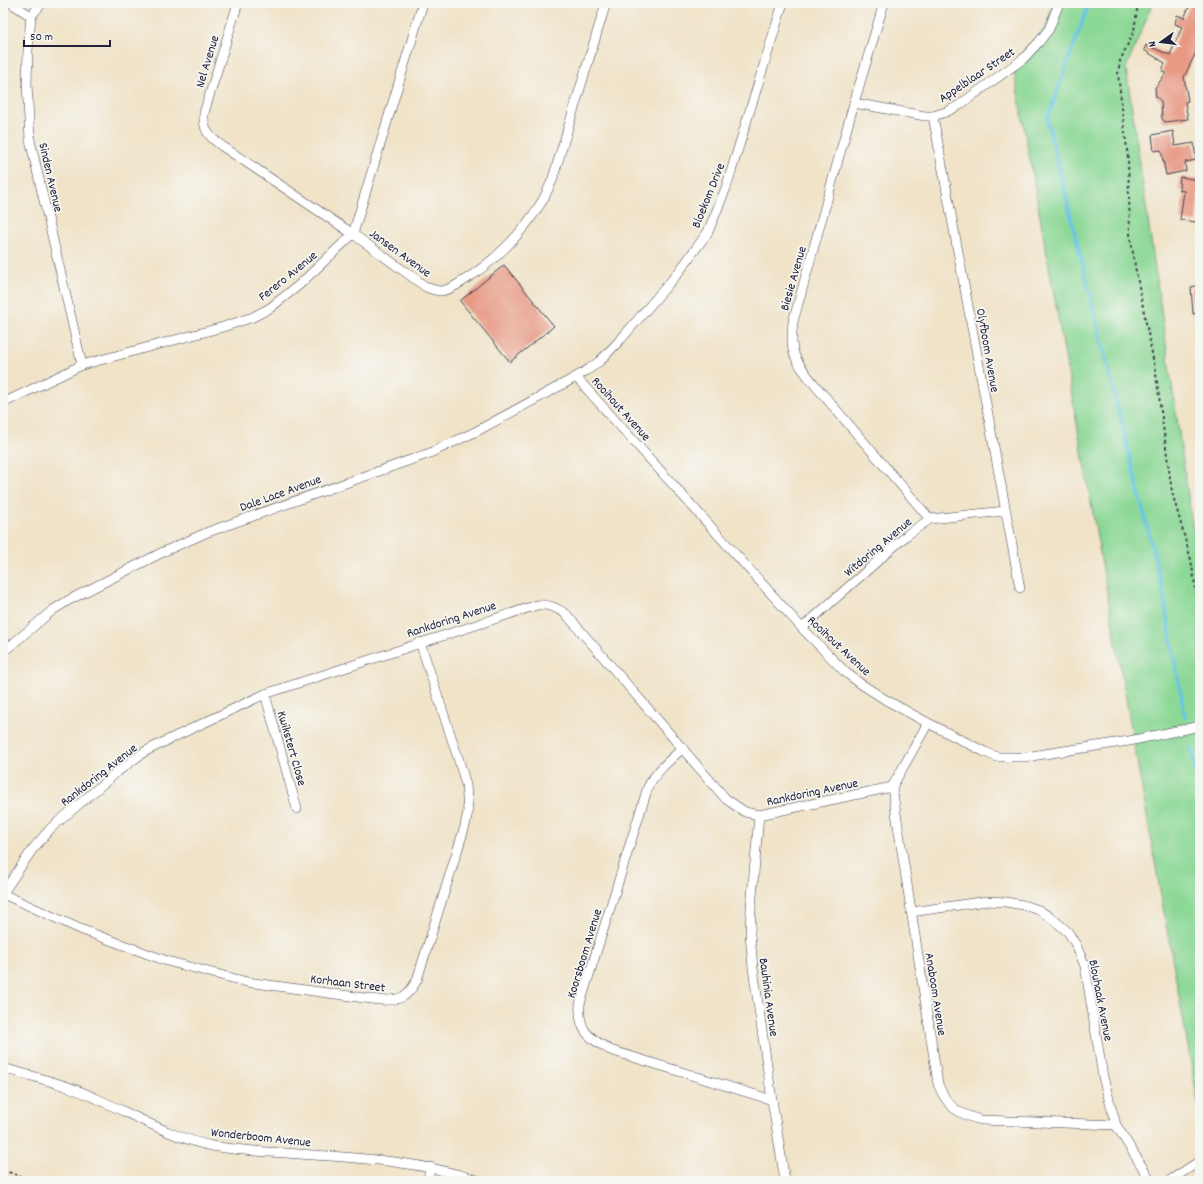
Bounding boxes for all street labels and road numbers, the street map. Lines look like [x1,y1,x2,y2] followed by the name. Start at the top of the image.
[191,33,225,90] street label: Nel Avenue
[936,43,1019,109] street label: Appelblaar Street
[32,141,67,214] street label: Sinden Avenue
[688,160,731,231] street label: Bloekom Drive
[365,225,435,283] street label: Jansen Avenue
[776,244,813,313] street label: Biesie Avenue
[255,247,322,307] street label: Ferero Avenue
[970,307,1003,394] street label: Olyfboom Avenue
[586,373,654,446] street label: Rooihout Avenue
[237,471,325,518] street label: Dale Lace Avenue
[840,513,917,582] street label: Witdoring Avenue
[405,597,499,644] street label: Rankdoring Avenue
[802,612,875,682] street label: Rooihout Avenue
[271,709,310,789] street label: Kwikstert Close
[57,740,142,812] street label: Rankdoring Avenue
[765,774,860,812] street label: Rankdoring Avenue
[563,906,608,1001] street label: Koorsboom Avenue
[919,951,951,1038] street label: Anaboom Avenue
[753,957,782,1038] street label: Bauhinia Avenue
[1082,958,1117,1043] street label: Blouhaak Avenue
[309,970,386,999] street label: Korhaan Street
[210,1124,312,1153] street label: Wonderboom Avenue

